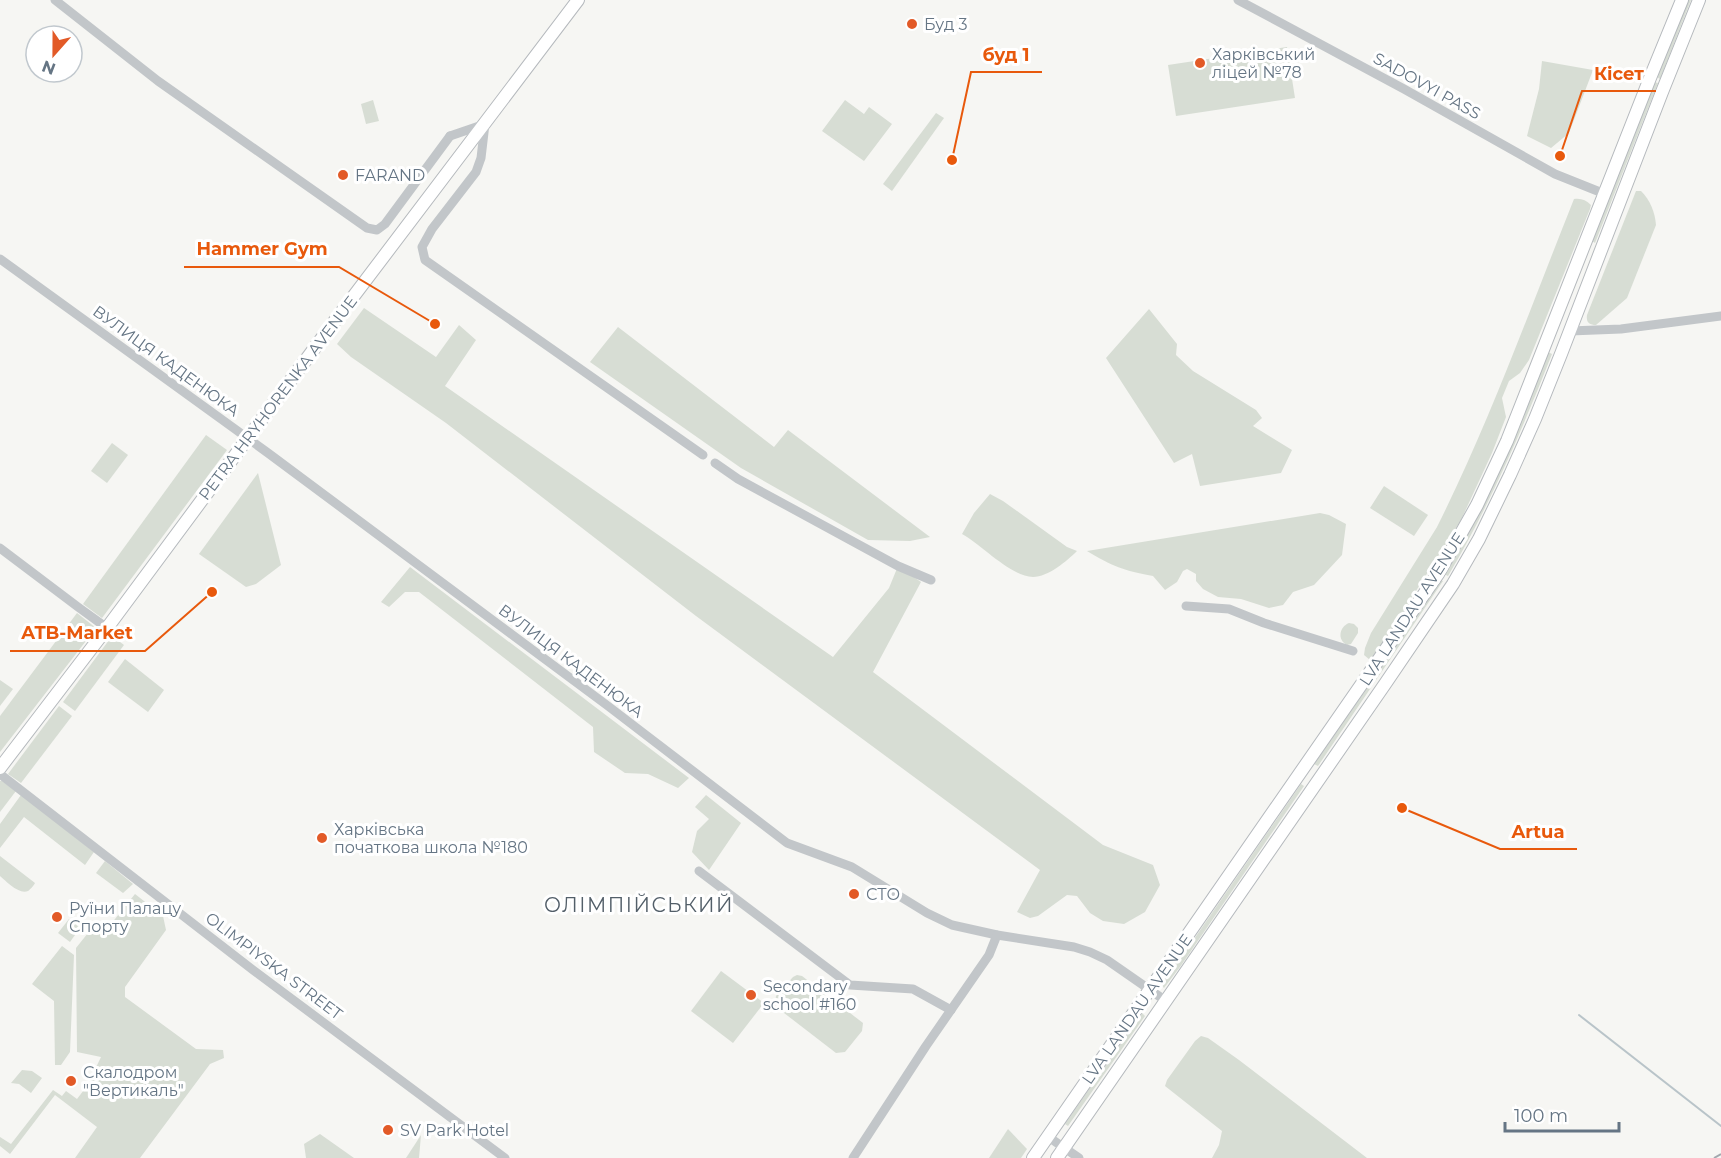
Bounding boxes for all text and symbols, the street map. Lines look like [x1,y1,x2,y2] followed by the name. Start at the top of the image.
[924,15,968,34] place label: Буд 3
[905,17,919,31] marker: Буд 3
[24,24,84,84] north arrow
[971,36,1042,72] callout: буд 1
[983,44,1029,66] text: буд 1
[1212,45,1315,82] place label: Харківський ліцей №78
[1370,49,1484,123] street label: SADOVYI PASS
[1582,55,1656,91] callout: Кісет
[39,56,58,79] text: N
[1193,56,1207,70] marker: Харківський ліцей №78
[1594,63,1644,85] text: Кісет
[355,166,425,185] place label: FARAND
[336,168,350,182] marker: FARAND
[184,231,339,267] callout: Hammer Gym
[196,238,328,260] text: Hammer Gym
[195,292,361,504] street label: PETRA HRYHORENKA АVENUE
[89,301,243,421] street label: ВУЛИЦЯ КАДЕНЮКА
[1355,529,1469,689] street label: LVA LANDAU AVENUE
[495,600,647,722] street label: ВУЛИЦЯ КАДЕНЮКА
[10,615,145,651] callout: ATB-Market
[20,622,133,644] text: ATB-Market
[1500,813,1577,849] callout: Artua
[334,820,528,857] place label: Харківська початкова школа №180
[1510,821,1565,843] text: Artua
[315,831,329,845] marker: Харківська початкова школа №180
[866,885,900,904] place label: СТО
[847,887,861,901] marker: СТО
[544,893,734,917] district label: ОЛІМПІЙСЬКИЙ
[69,899,181,936] place label: Руїни Палацу Спорту
[202,908,347,1024] street label: OLIMPIYSKA STREET
[50,910,64,924] marker: Руїни Палацу Спорту
[1078,930,1196,1088] street label: LVA LANDAU AVENUE
[763,977,856,1014] place label: Secondary school #160
[744,988,758,1002] marker: Secondary school #160
[83,1063,184,1100] place label: Скалодром "Вертикаль"
[64,1074,78,1088] marker: Скалодром "Вертикаль"
[1505,1095,1619,1133] scale bar
[1514,1105,1568,1127] text: 100 m
[400,1121,509,1140] place label: SV Park Hotel
[381,1123,395,1137] marker: SV Park Hotel

